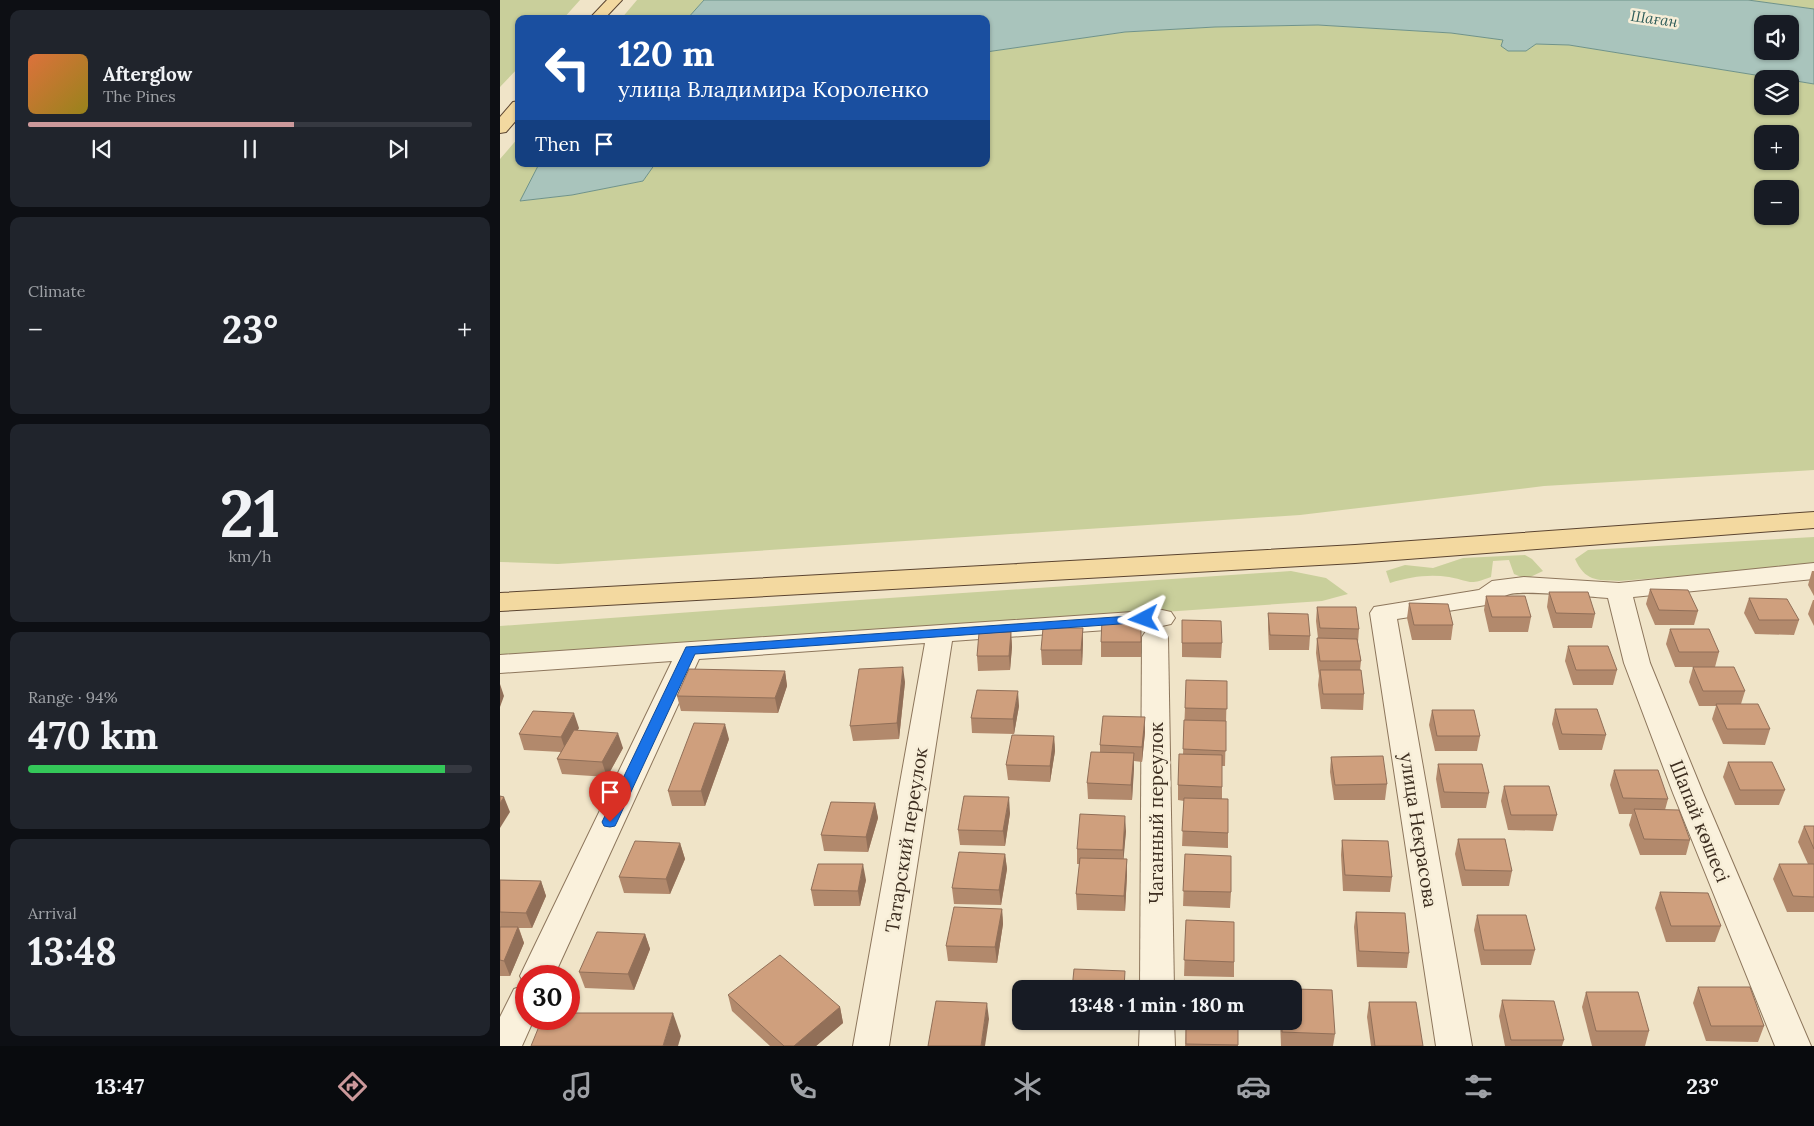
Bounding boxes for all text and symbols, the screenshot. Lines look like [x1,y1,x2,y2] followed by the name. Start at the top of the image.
[1629,6,1679,31] water label: Шаған
[1754,15,1799,225] map controls
[1754,15,1799,60] button: sound
[618,31,715,76] text: 120 m
[535,35,600,100] icon: left
[103,62,192,86] text: Afterglow
[1754,70,1799,115] button: layers
[618,75,929,103] text: улица Владимира Короленко
[103,86,176,106] text: The Pines
[1754,125,1799,170] button: +
[590,130,618,158] icon: arrive
[535,132,580,156] text: Then
[88,135,116,163] icon: previous
[236,135,264,163] icon: pause
[384,135,412,163] icon: next
[1754,180,1799,225] button: −
[28,281,85,301] text: Climate
[222,305,278,353] text: 23°
[28,312,43,348] text: −
[457,312,472,348] text: +
[219,472,281,555] text: 21
[228,546,272,566] text: km/h
[1117,592,1169,644] position arrow
[28,687,118,707] text: Range · 94%
[28,711,158,759] text: 470 km
[1144,721,1168,904] street label: Чаганный переулок
[879,745,933,934] street label: Татарский переулок
[1395,751,1443,909] street label: улица Некрасова
[1665,756,1735,886] street label: Шапай көшесі
[589,771,631,822] pin
[596,778,624,806] icon: arrive
[28,903,77,923] text: Arrival
[28,927,117,975] text: 13:48
[515,965,580,1030] speed limit sign: 30
[1070,993,1244,1017] text: 13:48 · 1 min · 180 m
[335,1069,370,1104] icon: directions
[560,1069,595,1104] icon: music
[785,1069,820,1104] icon: phone
[1010,1069,1045,1104] icon: climate
[1236,1069,1271,1104] icon: car
[1461,1069,1496,1104] icon: filters
[95,1072,144,1100] text: 13:47
[1686,1072,1719,1100] text: 23°

